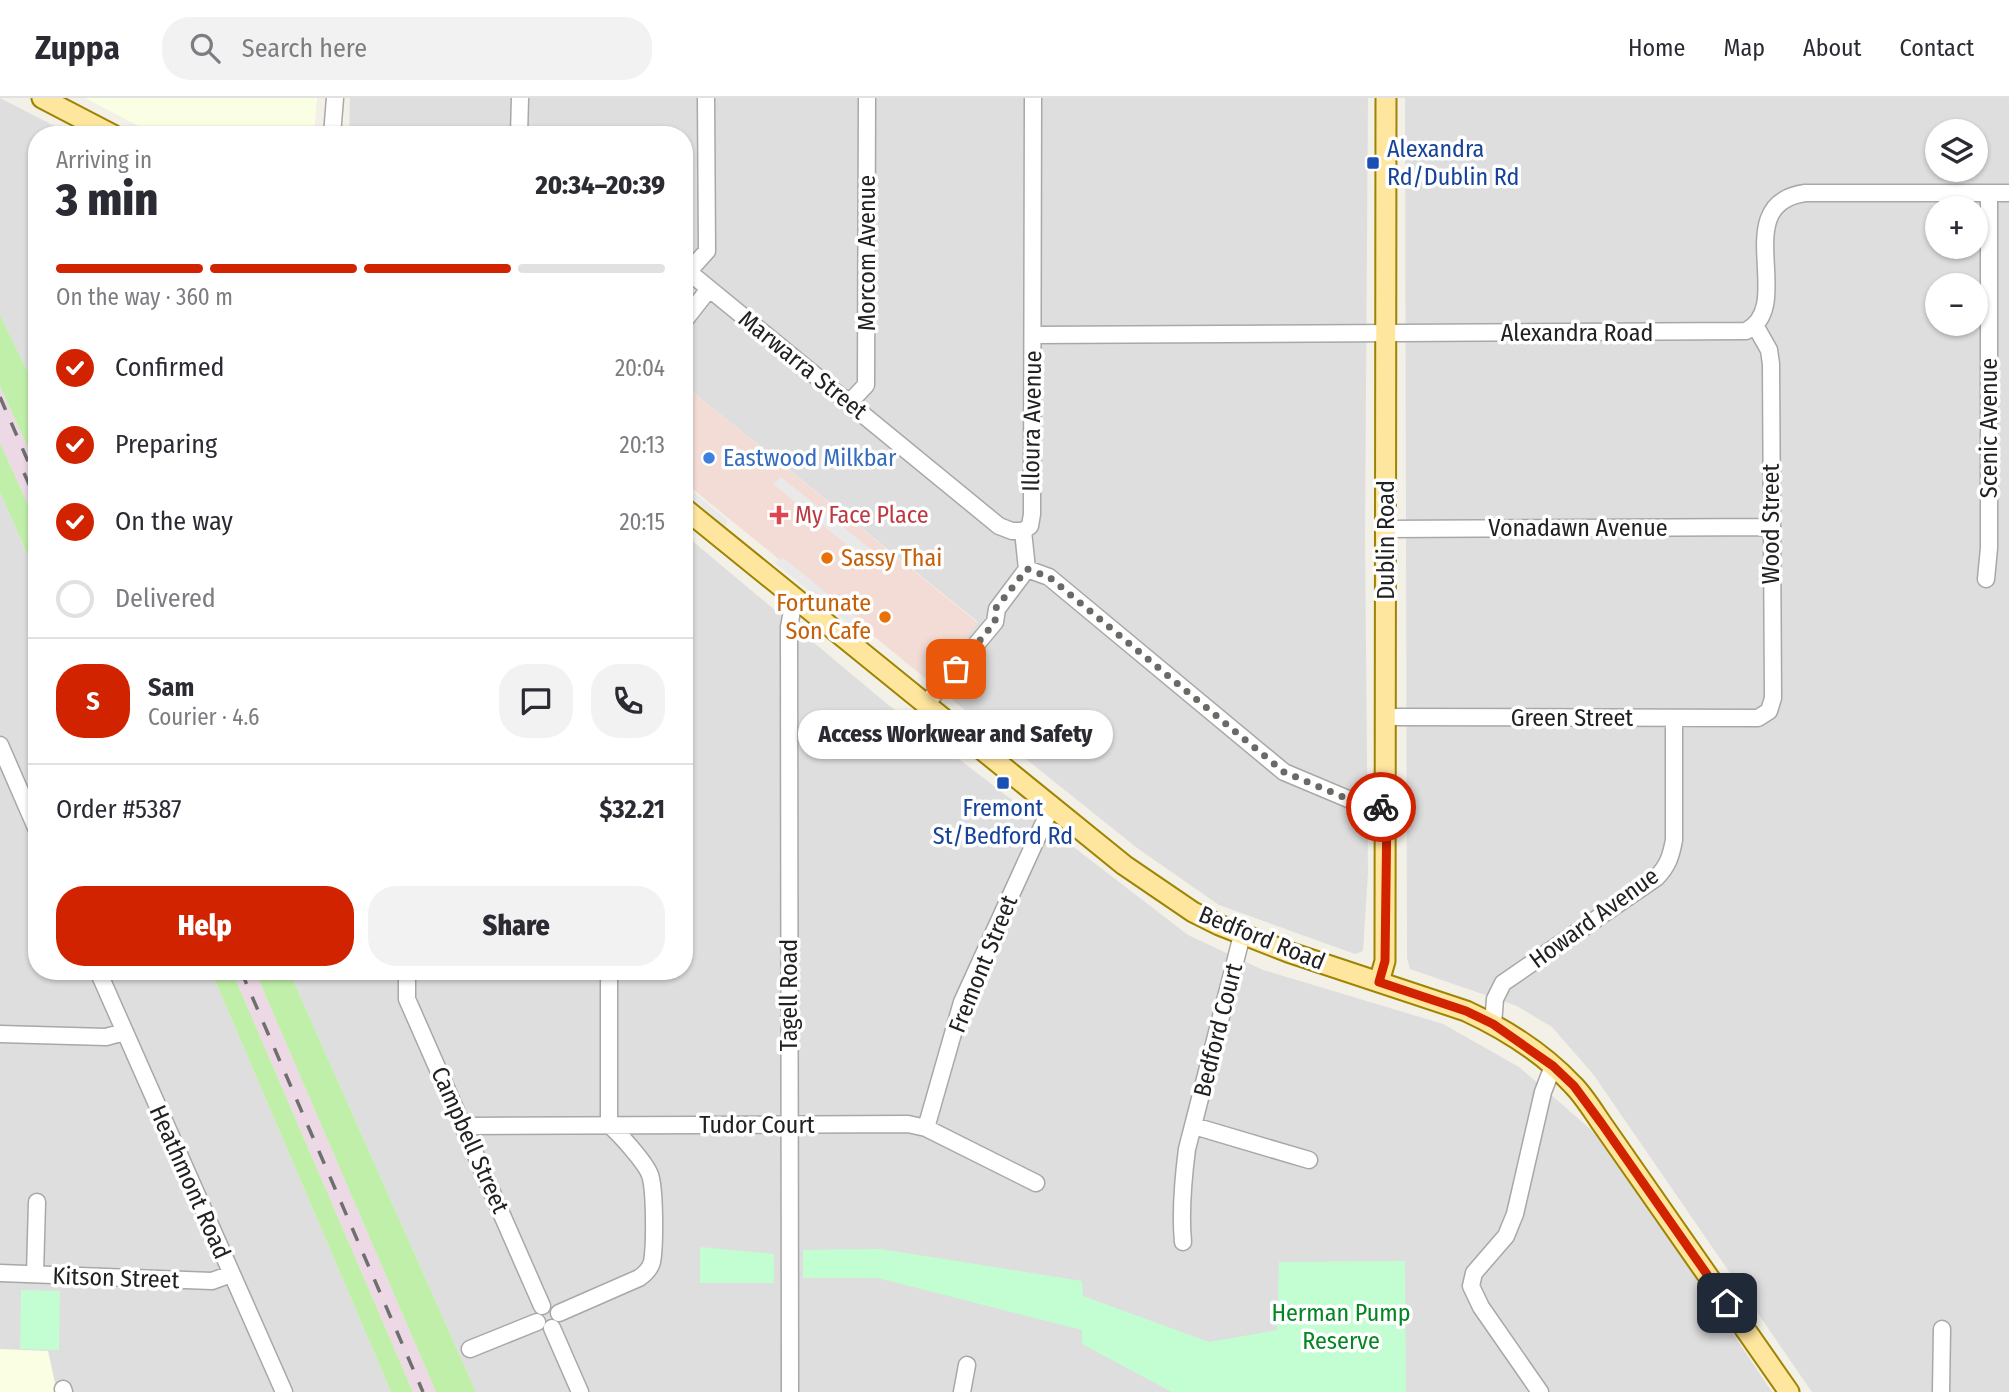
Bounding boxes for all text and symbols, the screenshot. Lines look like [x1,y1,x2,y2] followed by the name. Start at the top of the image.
[162,17,652,80] search box
[35,28,120,68] text: Zuppa
[186,29,224,67] icon: search
[242,33,367,64] text: Search here
[1628,34,1685,62] text: Home
[1723,34,1765,62] text: Map
[1803,34,1861,62] text: About
[1899,34,1974,62] text: Contact
[1925,119,1988,336] map controls
[1925,119,1988,182] button: layers
[1387,135,1519,191] place label: Alexandra Rd/Dublin Rd
[56,146,152,174] text: Arriving in
[1365,155,1381,171] marker: Alexandra Rd/Dublin Rd
[535,170,665,201] text: 20:34–20:39
[56,172,158,227] text: 3 min
[853,175,881,331] street label: Morcom Avenue
[1925,196,1988,259] button: +
[1925,273,1988,336] button: −
[56,283,233,311] text: On the way · 360 m
[733,305,873,425] street label: Marwarra Street
[1501,319,1653,347] street label: Alexandra Road
[56,349,94,387] icon: check
[1017,350,1047,492] street label: Illoura Avenue
[115,352,225,383] text: Confirmed
[615,354,665,382] text: 20:04
[1975,358,2003,498] street label: Scenic Avenue
[56,426,94,464] icon: check
[115,429,217,460] text: Preparing
[620,431,665,459] text: 20:13
[723,444,897,472] place label: Eastwood Milkbar
[701,450,717,466] marker: Eastwood Milkbar
[1757,464,1785,584] street label: Wood Street
[1372,480,1400,600] street label: Dublin Road
[795,501,929,529] place label: My Face Place
[56,503,94,541] icon: check
[769,505,789,525] marker: My Face Place
[115,506,233,537] text: On the way
[619,508,665,536] text: 20:15
[1488,514,1668,542] street label: Vonadawn Avenue
[841,544,942,572] place label: Sassy Thai
[819,550,835,566] marker: Sassy Thai
[115,583,216,614] text: Delivered
[776,589,871,645] place label: Fortunate Son Cafe
[877,609,893,625] marker: Fortunate Son Cafe
[926,639,986,699] pin
[937,650,975,688] icon: bag
[499,664,573,738] button: chat
[591,664,665,738] button: phone
[148,672,194,703] text: Sam
[86,686,100,717] text: S
[148,703,259,731] text: Courier · 4.6
[1511,704,1633,732] street label: Green Street
[799,711,1114,760] callout: Access Workwear and Safety
[819,720,1092,748] text: Access Workwear and Safety
[1346,772,1416,842] courier
[995,775,1011,791] marker: Fremont St/Bedford Rd
[1362,788,1400,826] icon: bike
[56,794,182,825] text: Order #5387
[599,794,665,825] text: $32.21
[933,794,1073,850] place label: Fremont St/Bedford Rd
[1524,862,1664,974] street label: Howard Avenue
[56,886,354,966] button: Help
[368,886,665,966] button: Share
[943,891,1023,1037] street label: Fremont Street
[1195,900,1329,976] street label: Bedford Road
[775,939,803,1051] street label: Tagell Road
[1188,960,1248,1100] street label: Bedford Court
[425,1063,515,1217] street label: Campbell Street
[144,1101,236,1263] street label: Heathmont Road
[699,1111,815,1139] street label: Tudor Court
[52,1262,180,1294] street label: Kitson Street
[1697,1273,1757,1333] pin
[1708,1284,1746,1322] icon: home
[1271,1299,1411,1355] park label: Herman Pump Reserve

